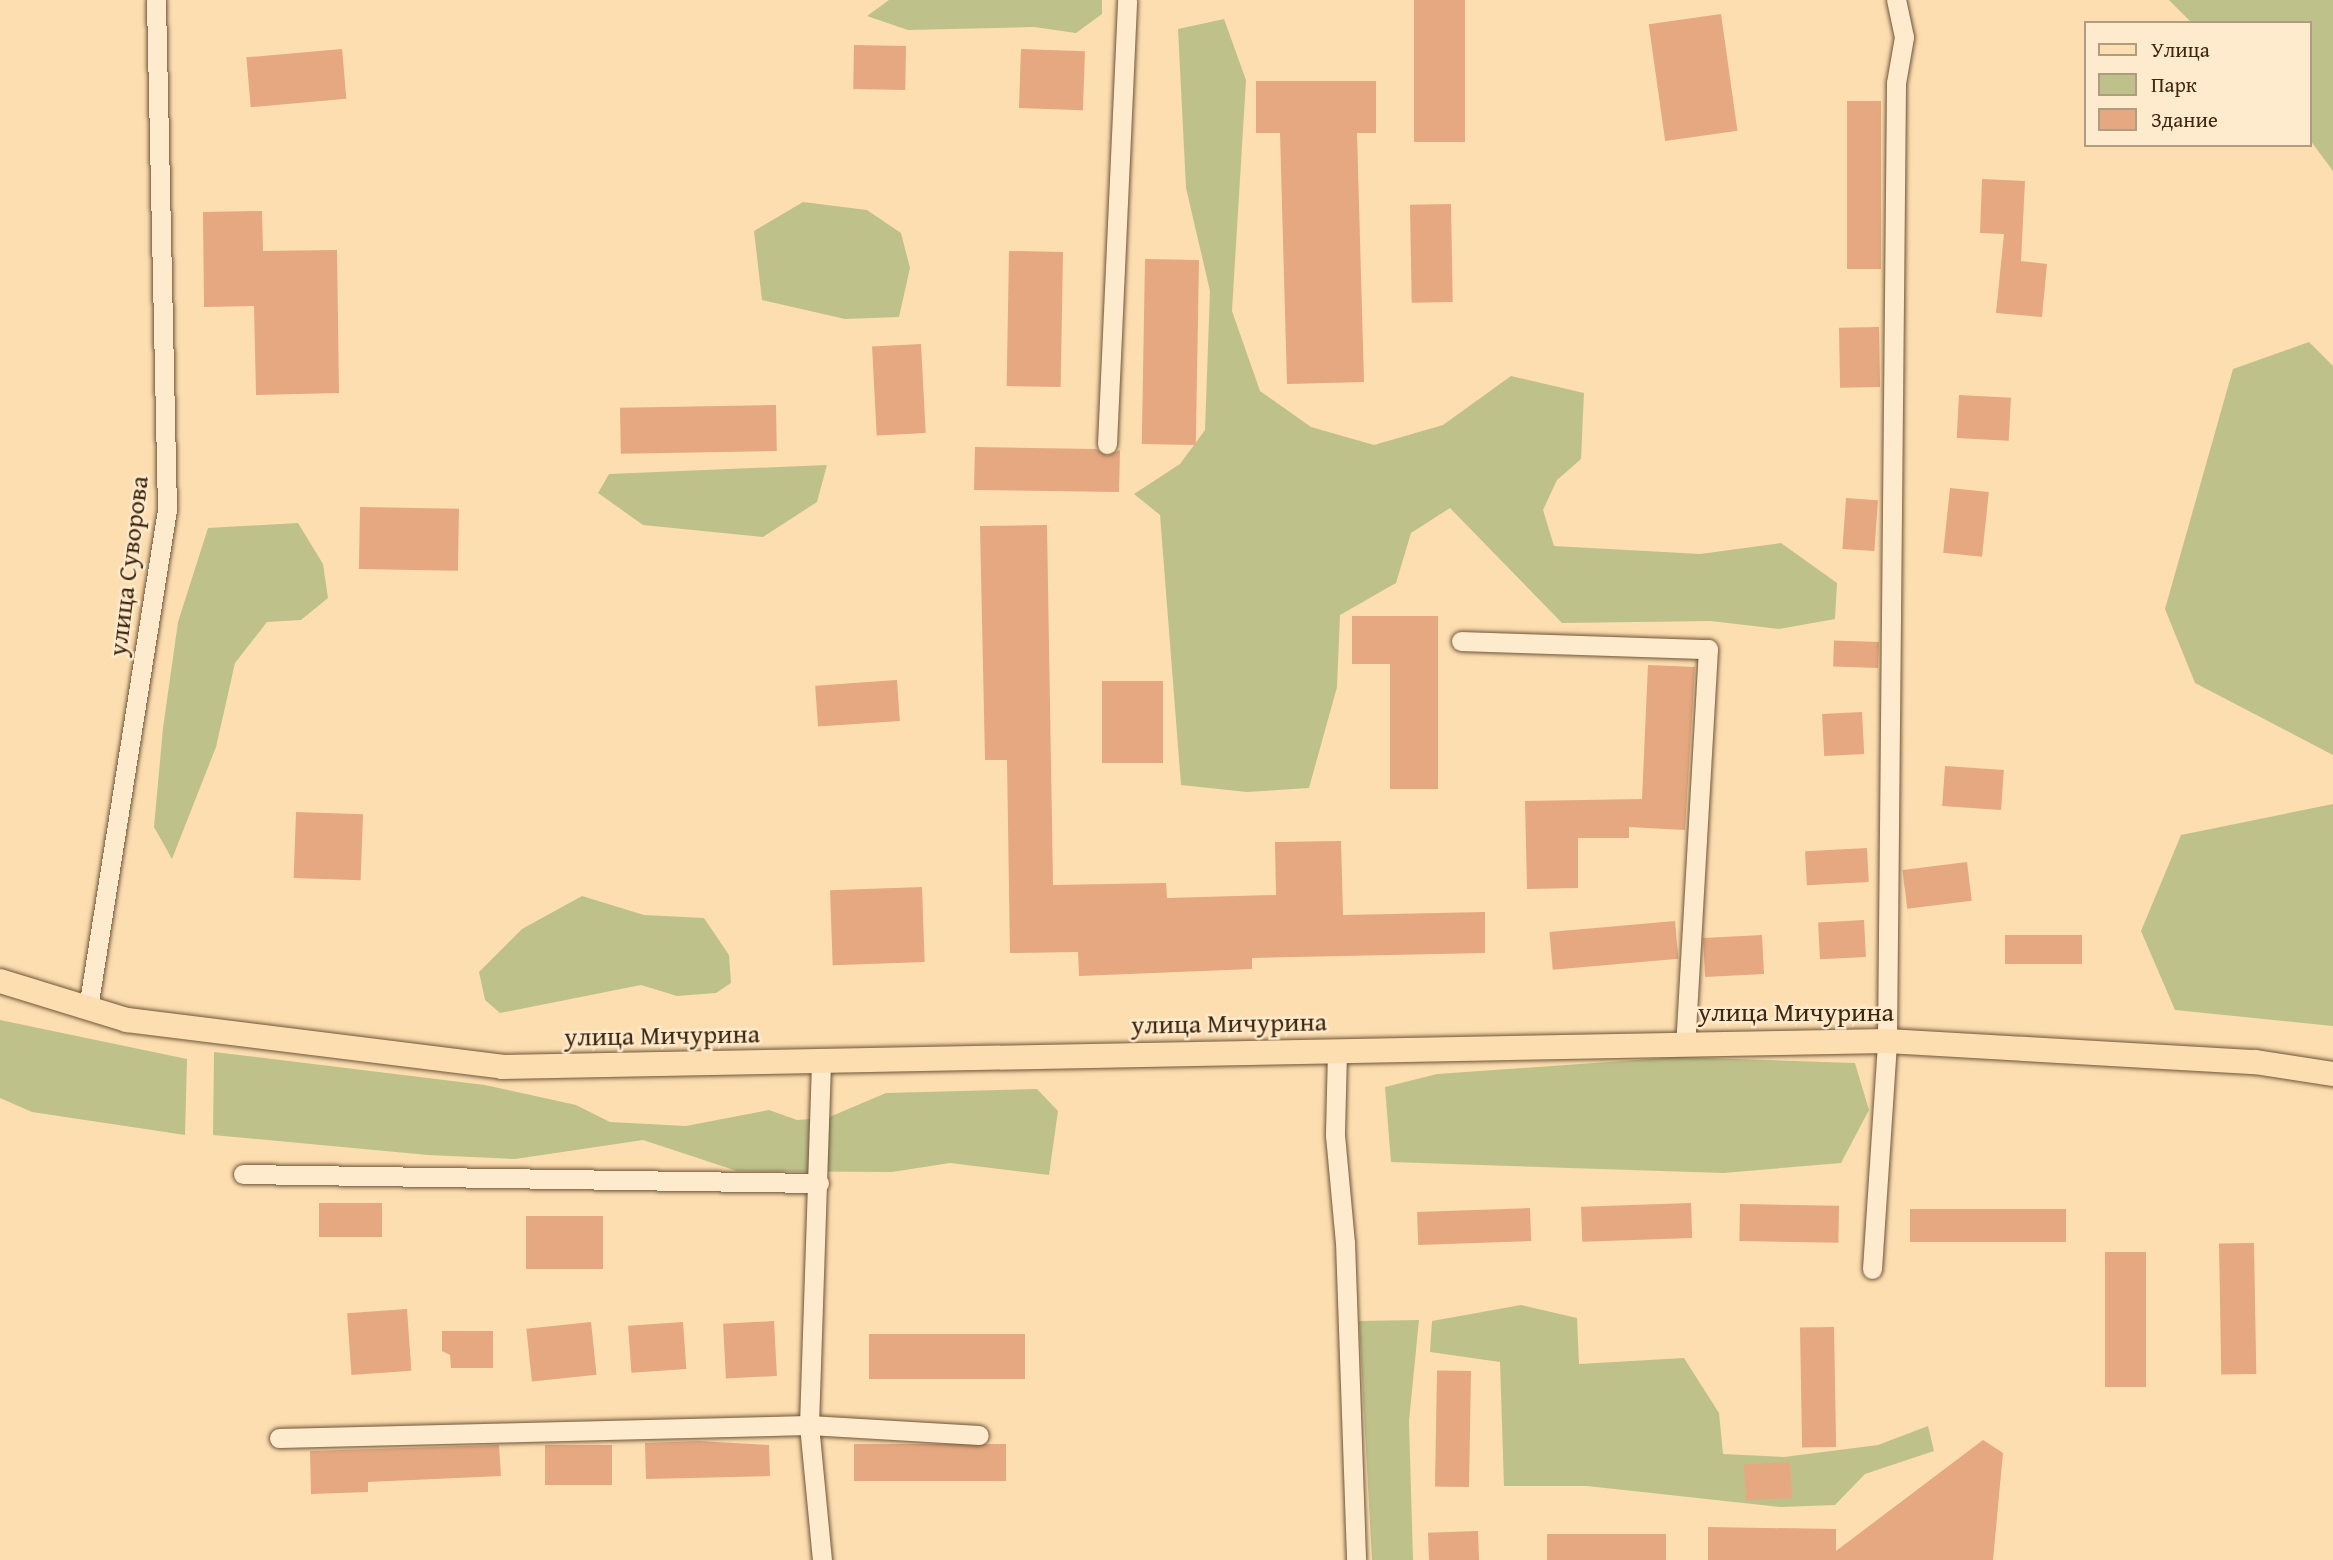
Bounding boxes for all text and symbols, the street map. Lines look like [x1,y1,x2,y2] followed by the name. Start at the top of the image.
[2084,21,2312,147] legend
[2151,34,2210,65] text: Улица
[2151,69,2197,100] text: Парк
[2151,104,2218,135] text: Здание
[101,474,155,658] street label: улица Суворова
[1698,996,1894,1028] street label: улица Мичурина
[1131,1006,1327,1040] street label: улица Мичурина
[564,1018,760,1052] street label: улица Мичурина

